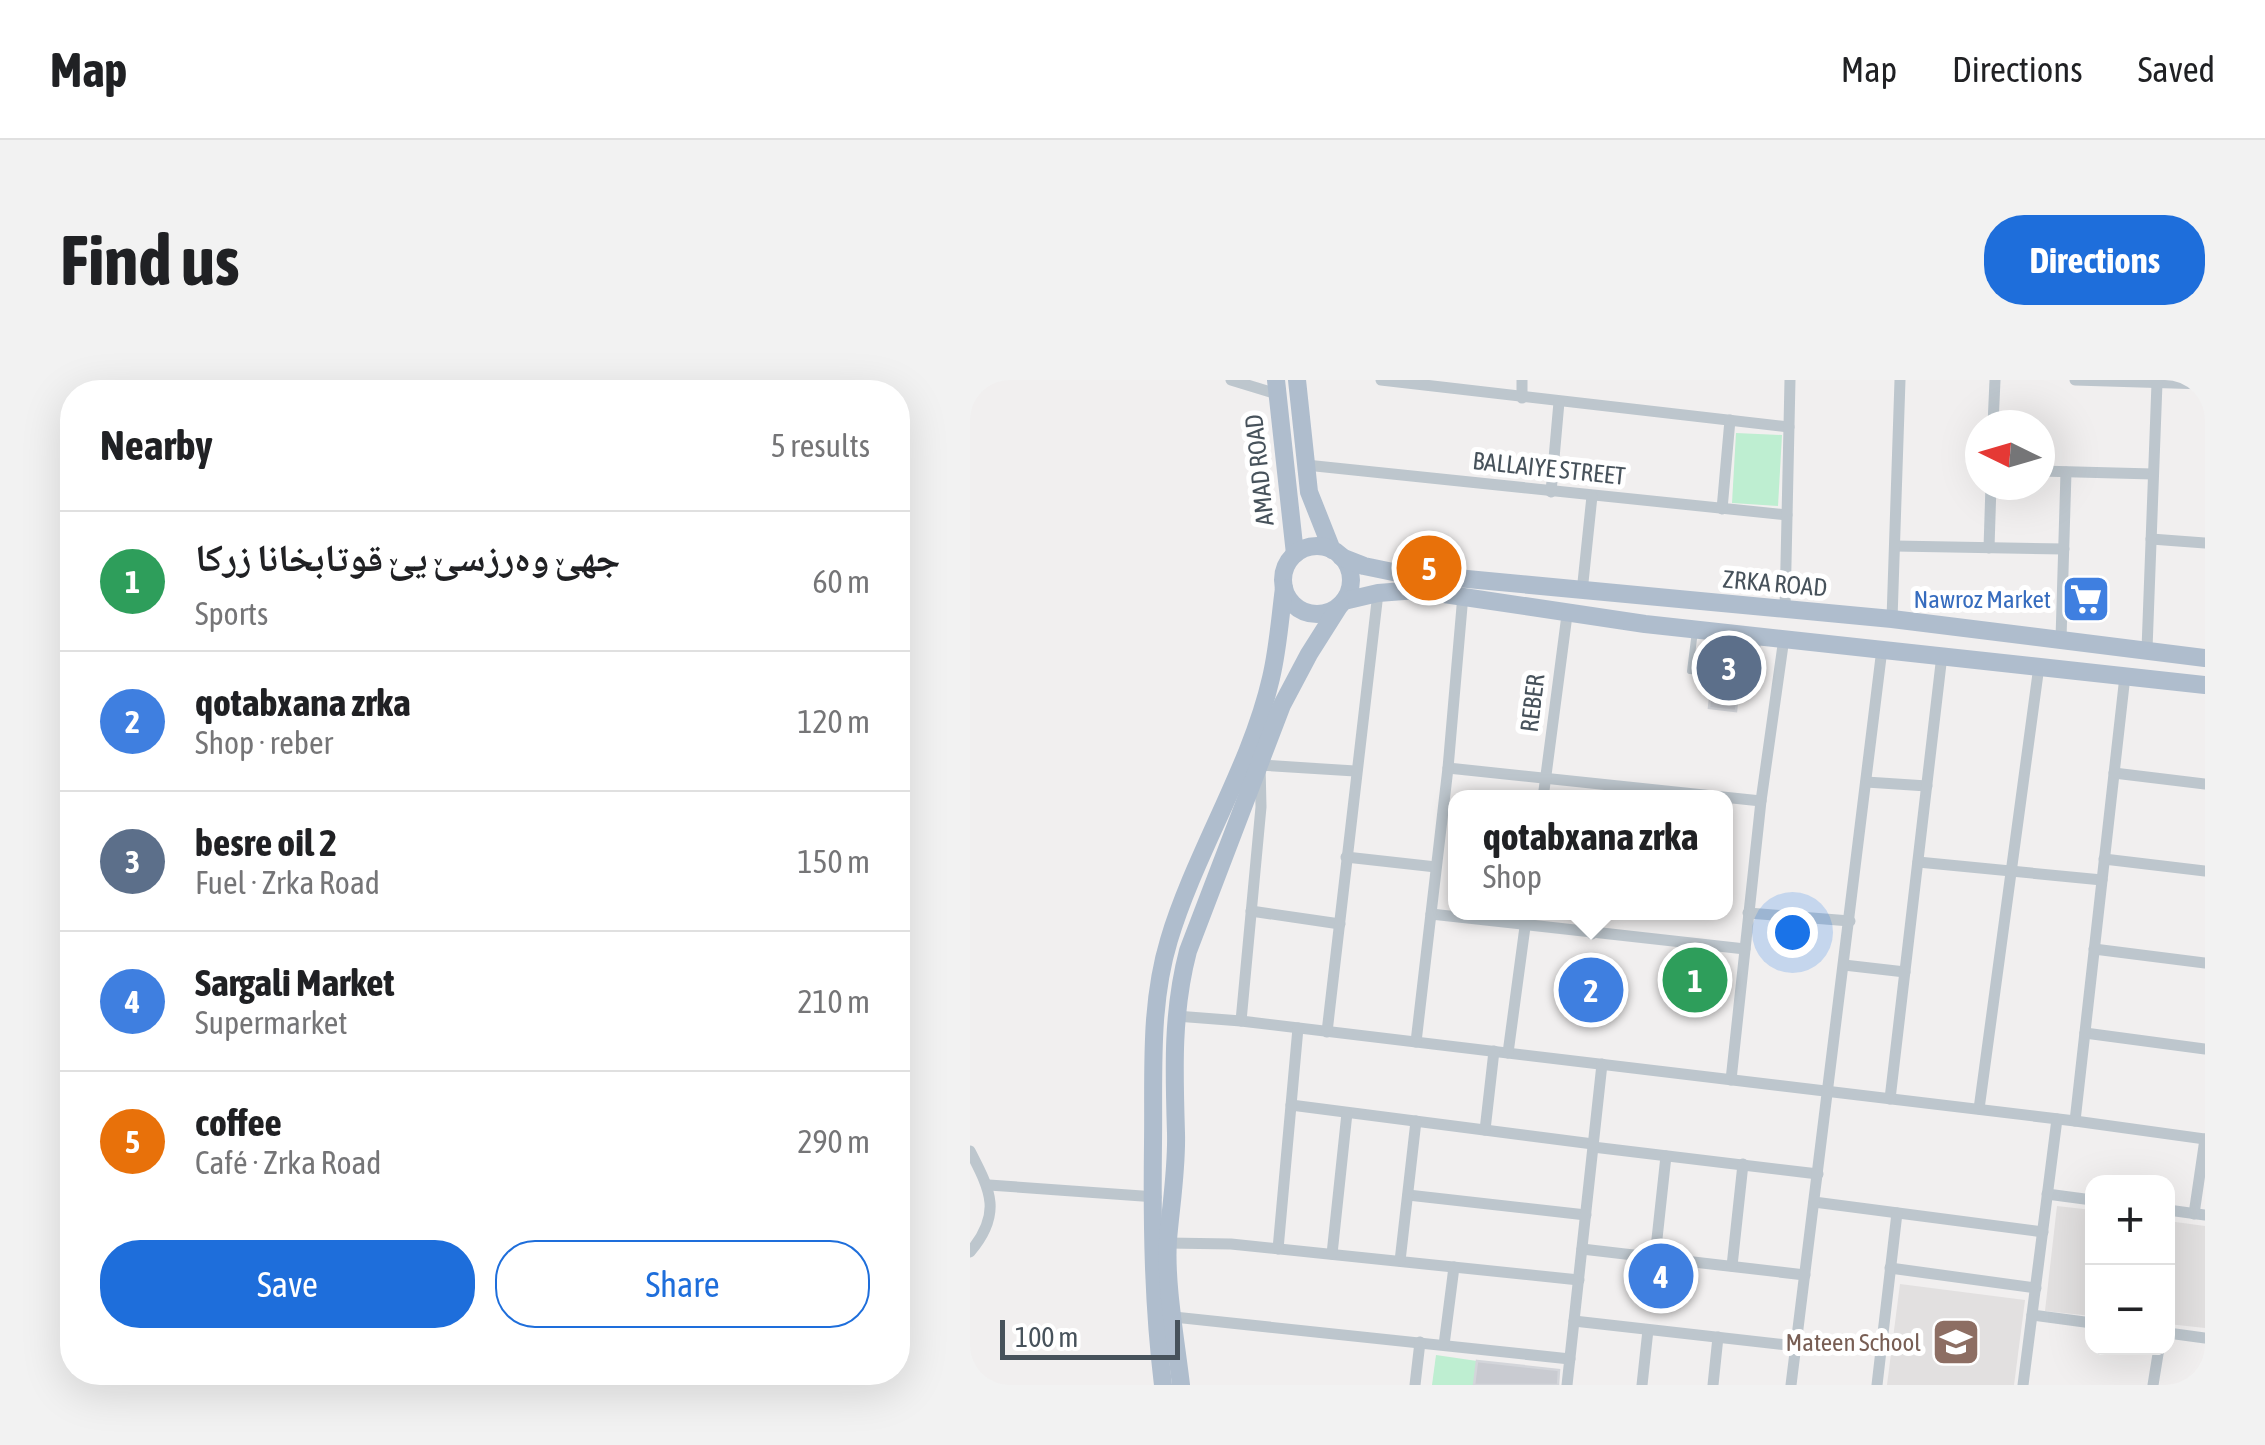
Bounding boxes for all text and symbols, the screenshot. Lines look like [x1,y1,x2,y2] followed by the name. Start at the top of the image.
[50,42,127,97] text: Map
[1841,49,1897,89] text: Map
[1952,49,2083,89] text: Directions
[2138,49,2215,89] text: Saved
[1984,215,2205,305] button: Directions
[60,220,240,300] text: Find us
[1965,410,2055,500] north arrow
[1239,413,1279,527] street label: AMAD ROAD
[100,421,213,469] text: Nearby
[771,427,870,464] text: 5 results
[1471,446,1627,490] street label: BALLAIYE STREET
[1396,530,1462,606] pin: 5
[195,536,621,579] text: جھێ وەرزسێ یێ قوتابخانا زرکا
[125,563,140,600] text: 1
[812,563,870,600] text: 60 m
[1722,564,1828,602] street label: ZRKA ROAD
[2060,573,2112,625] supermarket icon: Nawroz Market
[1914,585,2051,613] place label: Nawroz Market
[195,595,268,632] text: Sports
[1696,630,1762,706] pin: 3
[1515,672,1549,734] street label: REBER
[195,681,411,724] text: qotabxana zrka
[125,703,140,740] text: 2
[797,703,870,740] text: 120 m
[195,724,333,761] text: Shop · reber
[1448,790,1733,920] popup
[1483,815,1698,858] text: qotabxana zrka
[195,821,337,864] text: besre oil 2
[125,843,140,880] text: 3
[797,843,870,880] text: 150 m
[1483,858,1542,895] text: Shop
[195,864,380,901] text: Fuel · Zrka Road
[1767,907,1818,958] your location
[1662,942,1728,1018] pin: 1
[1558,952,1624,1028] pin: 2
[195,961,394,1004] text: Sargali Market
[125,983,140,1020] text: 4
[797,983,870,1020] text: 210 m
[195,1004,348,1041] text: Supermarket
[195,1101,282,1144] text: coffee
[125,1123,140,1160] text: 5
[797,1123,870,1160] text: 290 m
[195,1144,382,1181] text: Café · Zrka Road
[2085,1175,2175,1355] map controls
[2085,1175,2175,1265] button: +
[1628,1238,1694,1314] pin: 4
[100,1240,475,1328] button: Save
[495,1240,870,1328] button: Share
[2085,1265,2175,1355] button: −
[1000,1315,1180,1360] scale bar
[1930,1316,1982,1368] school or university icon: Mateen School
[1015,1321,1078,1353] text: 100 m
[1786,1328,1921,1356] place label: Mateen School

